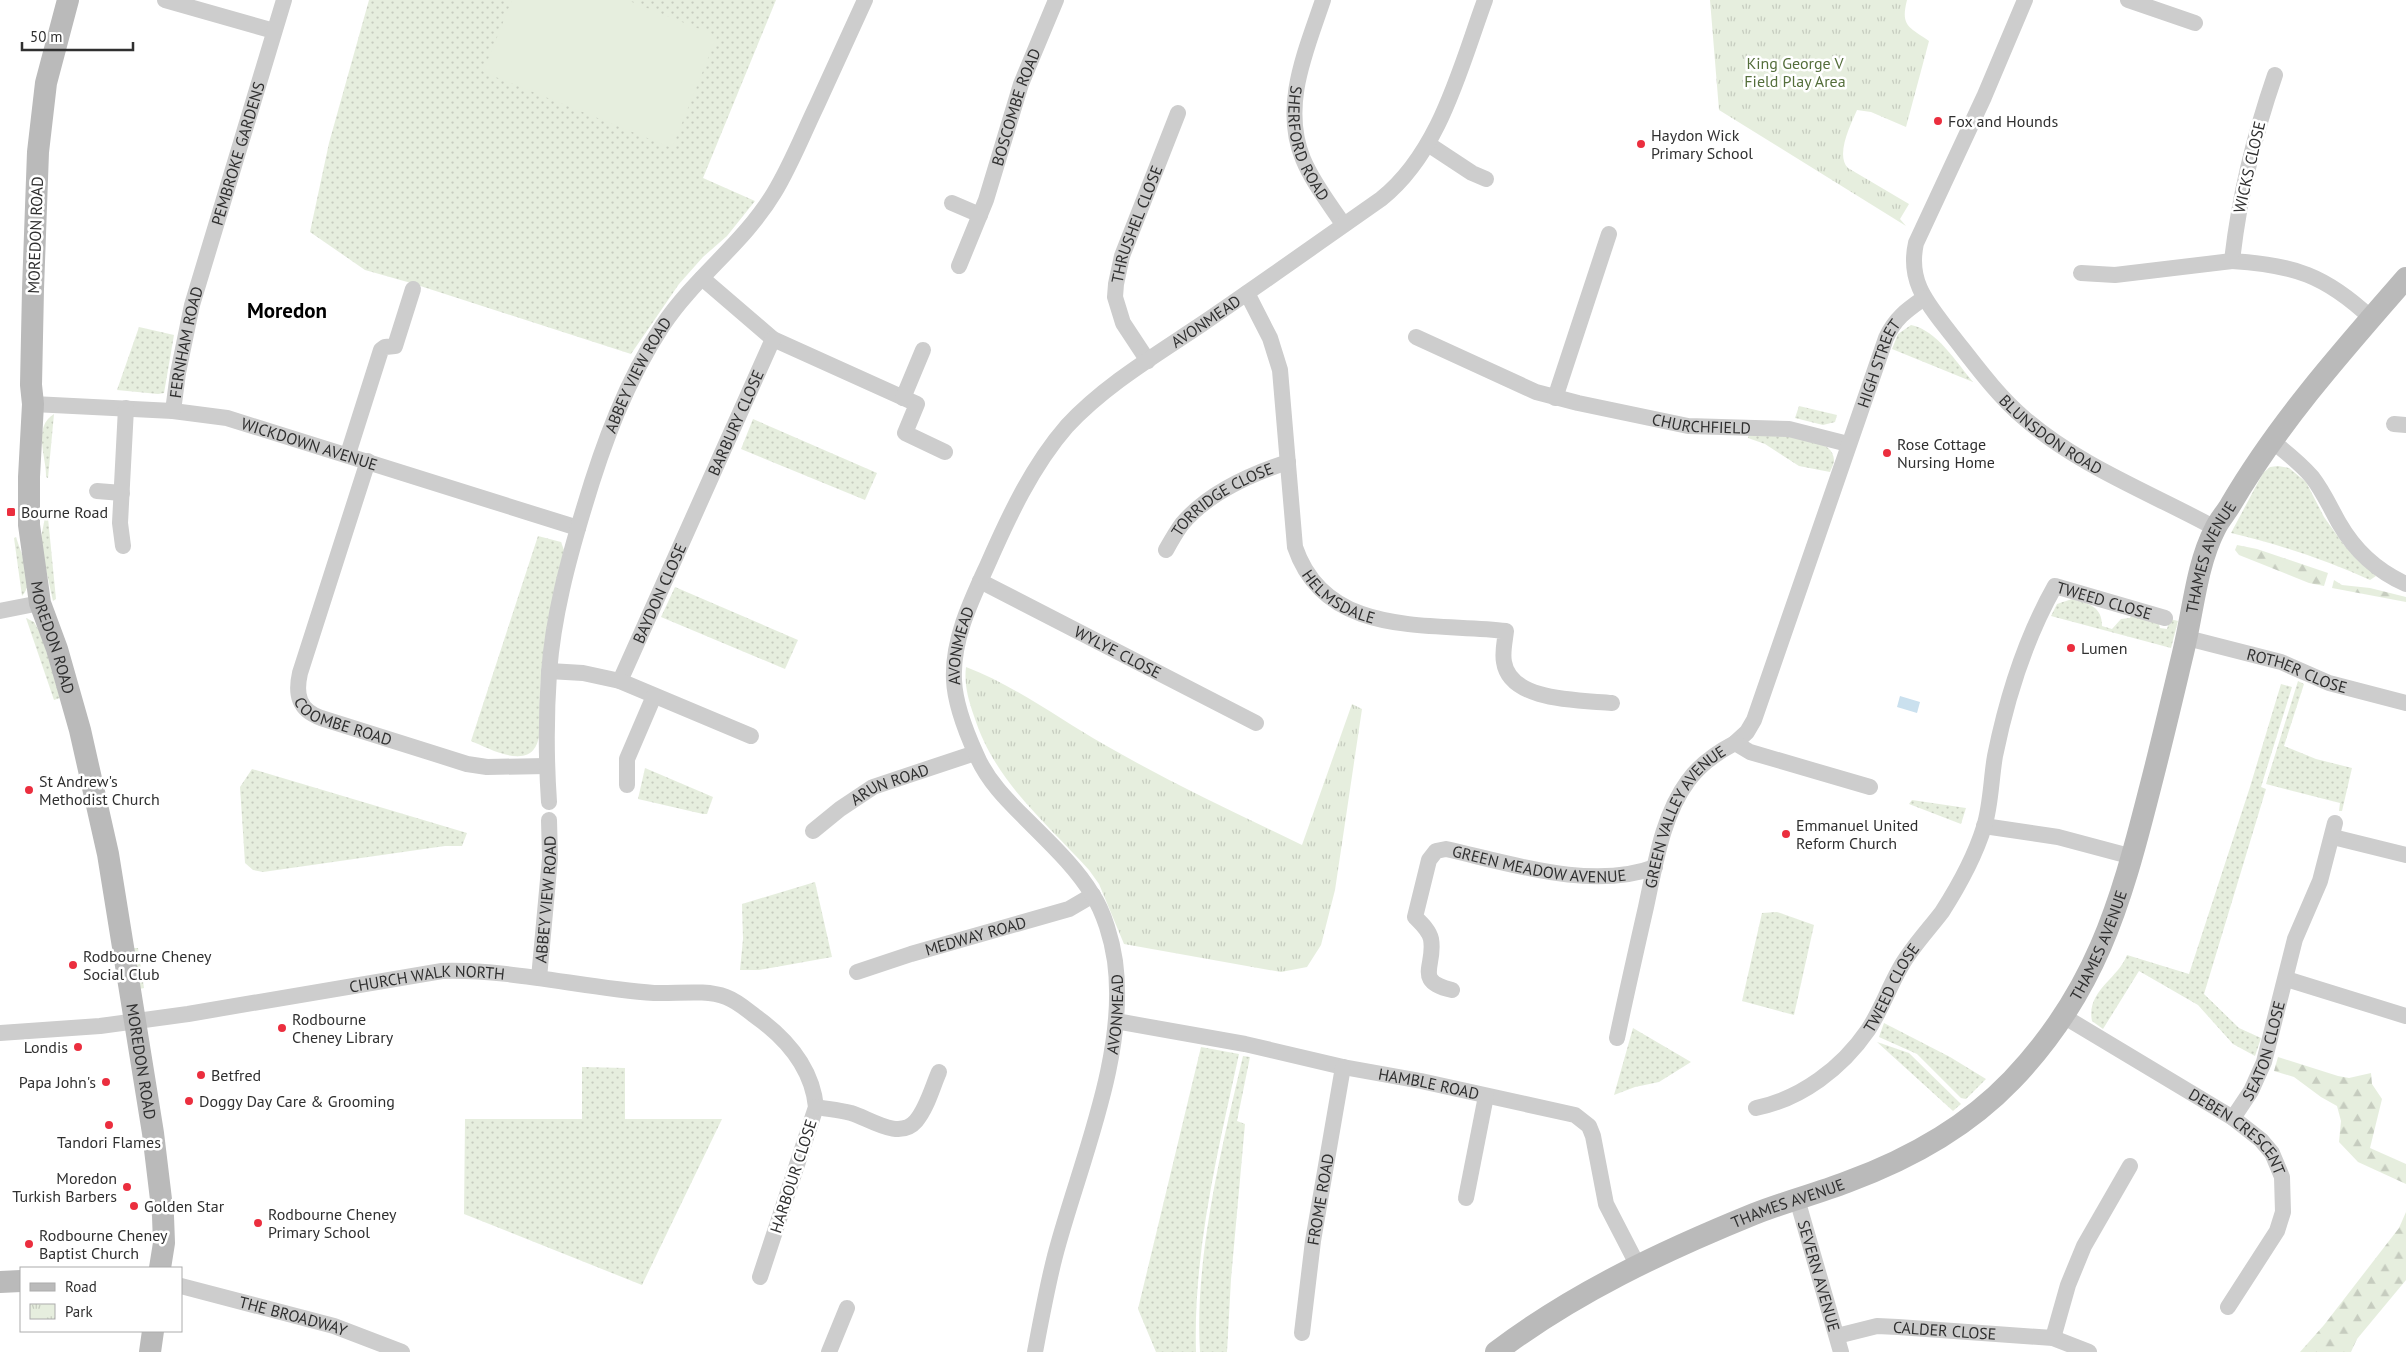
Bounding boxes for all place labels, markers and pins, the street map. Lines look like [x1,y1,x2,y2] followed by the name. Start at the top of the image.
[1948,111,2058,131] place label: Fox and Hounds
[1932,115,1944,127] marker: Fox and Hounds
[1651,125,1753,163] place label: Haydon Wick Primary School
[1635,138,1647,150] marker: Haydon Wick Primary School
[1897,434,1995,472] place label: Rose Cottage Nursing Home
[1881,447,1893,459] marker: Rose Cottage Nursing Home
[21,502,108,522] place label: Bourne Road
[5,506,17,518] marker: Bourne Road
[2081,638,2127,658] place label: Lumen
[2065,642,2077,654] marker: Lumen
[39,771,160,809] place label: St Andrew's Methodist Church
[23,784,35,796] marker: St Andrew's Methodist Church
[1796,815,1918,853] place label: Emmanuel United Reform Church
[1780,828,1792,840] marker: Emmanuel United Reform Church
[83,946,212,984] place label: Rodbourne Cheney Social Club
[67,959,79,971] marker: Rodbourne Cheney Social Club
[292,1009,394,1047] place label: Rodbourne Cheney Library
[276,1022,288,1034] marker: Rodbourne Cheney Library
[24,1037,68,1057] place label: Londis
[72,1041,84,1053] marker: Londis
[211,1065,261,1085] place label: Betfred
[195,1069,207,1081] marker: Betfred
[19,1072,96,1092] place label: Papa John's
[100,1076,112,1088] marker: Papa John's
[199,1091,395,1111] place label: Doggy Day Care & Grooming
[183,1095,195,1107] marker: Doggy Day Care & Grooming
[103,1119,115,1131] marker: Tandori Flames
[57,1132,161,1152] place label: Tandori Flames
[12,1168,117,1206] place label: Moredon Turkish Barbers
[121,1181,133,1193] marker: Moredon Turkish Barbers
[144,1196,225,1216] place label: Golden Star
[128,1200,140,1212] marker: Golden Star
[268,1204,397,1242] place label: Rodbourne Cheney Primary School
[252,1217,264,1229] marker: Rodbourne Cheney Primary School
[39,1225,168,1263] place label: Rodbourne Cheney Baptist Church
[23,1238,35,1250] marker: Rodbourne Cheney Baptist Church

